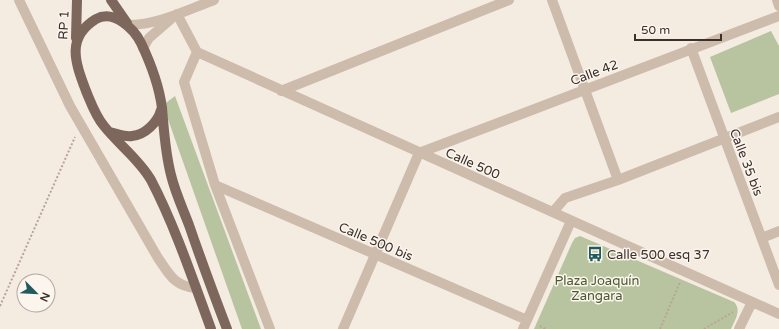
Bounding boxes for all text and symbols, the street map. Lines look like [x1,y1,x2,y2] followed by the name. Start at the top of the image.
[55,10,73,40] street label: RP 1
[635,16,721,42] scale bar
[641,23,670,37] text: 50 m
[568,57,621,89] street label: Calle 42
[726,126,766,198] street label: Calle 35 bis
[443,145,502,183] street label: Calle 500
[336,219,415,265] street label: Calle 500 bis
[586,245,604,263] bus stop icon: Calle 500 esq 37
[607,247,710,263] place label: Calle 500 esq 37
[16,273,56,313] north arrow
[555,273,639,304] park label: Plaza Joaquín Zangara
[37,290,52,304] text: N

